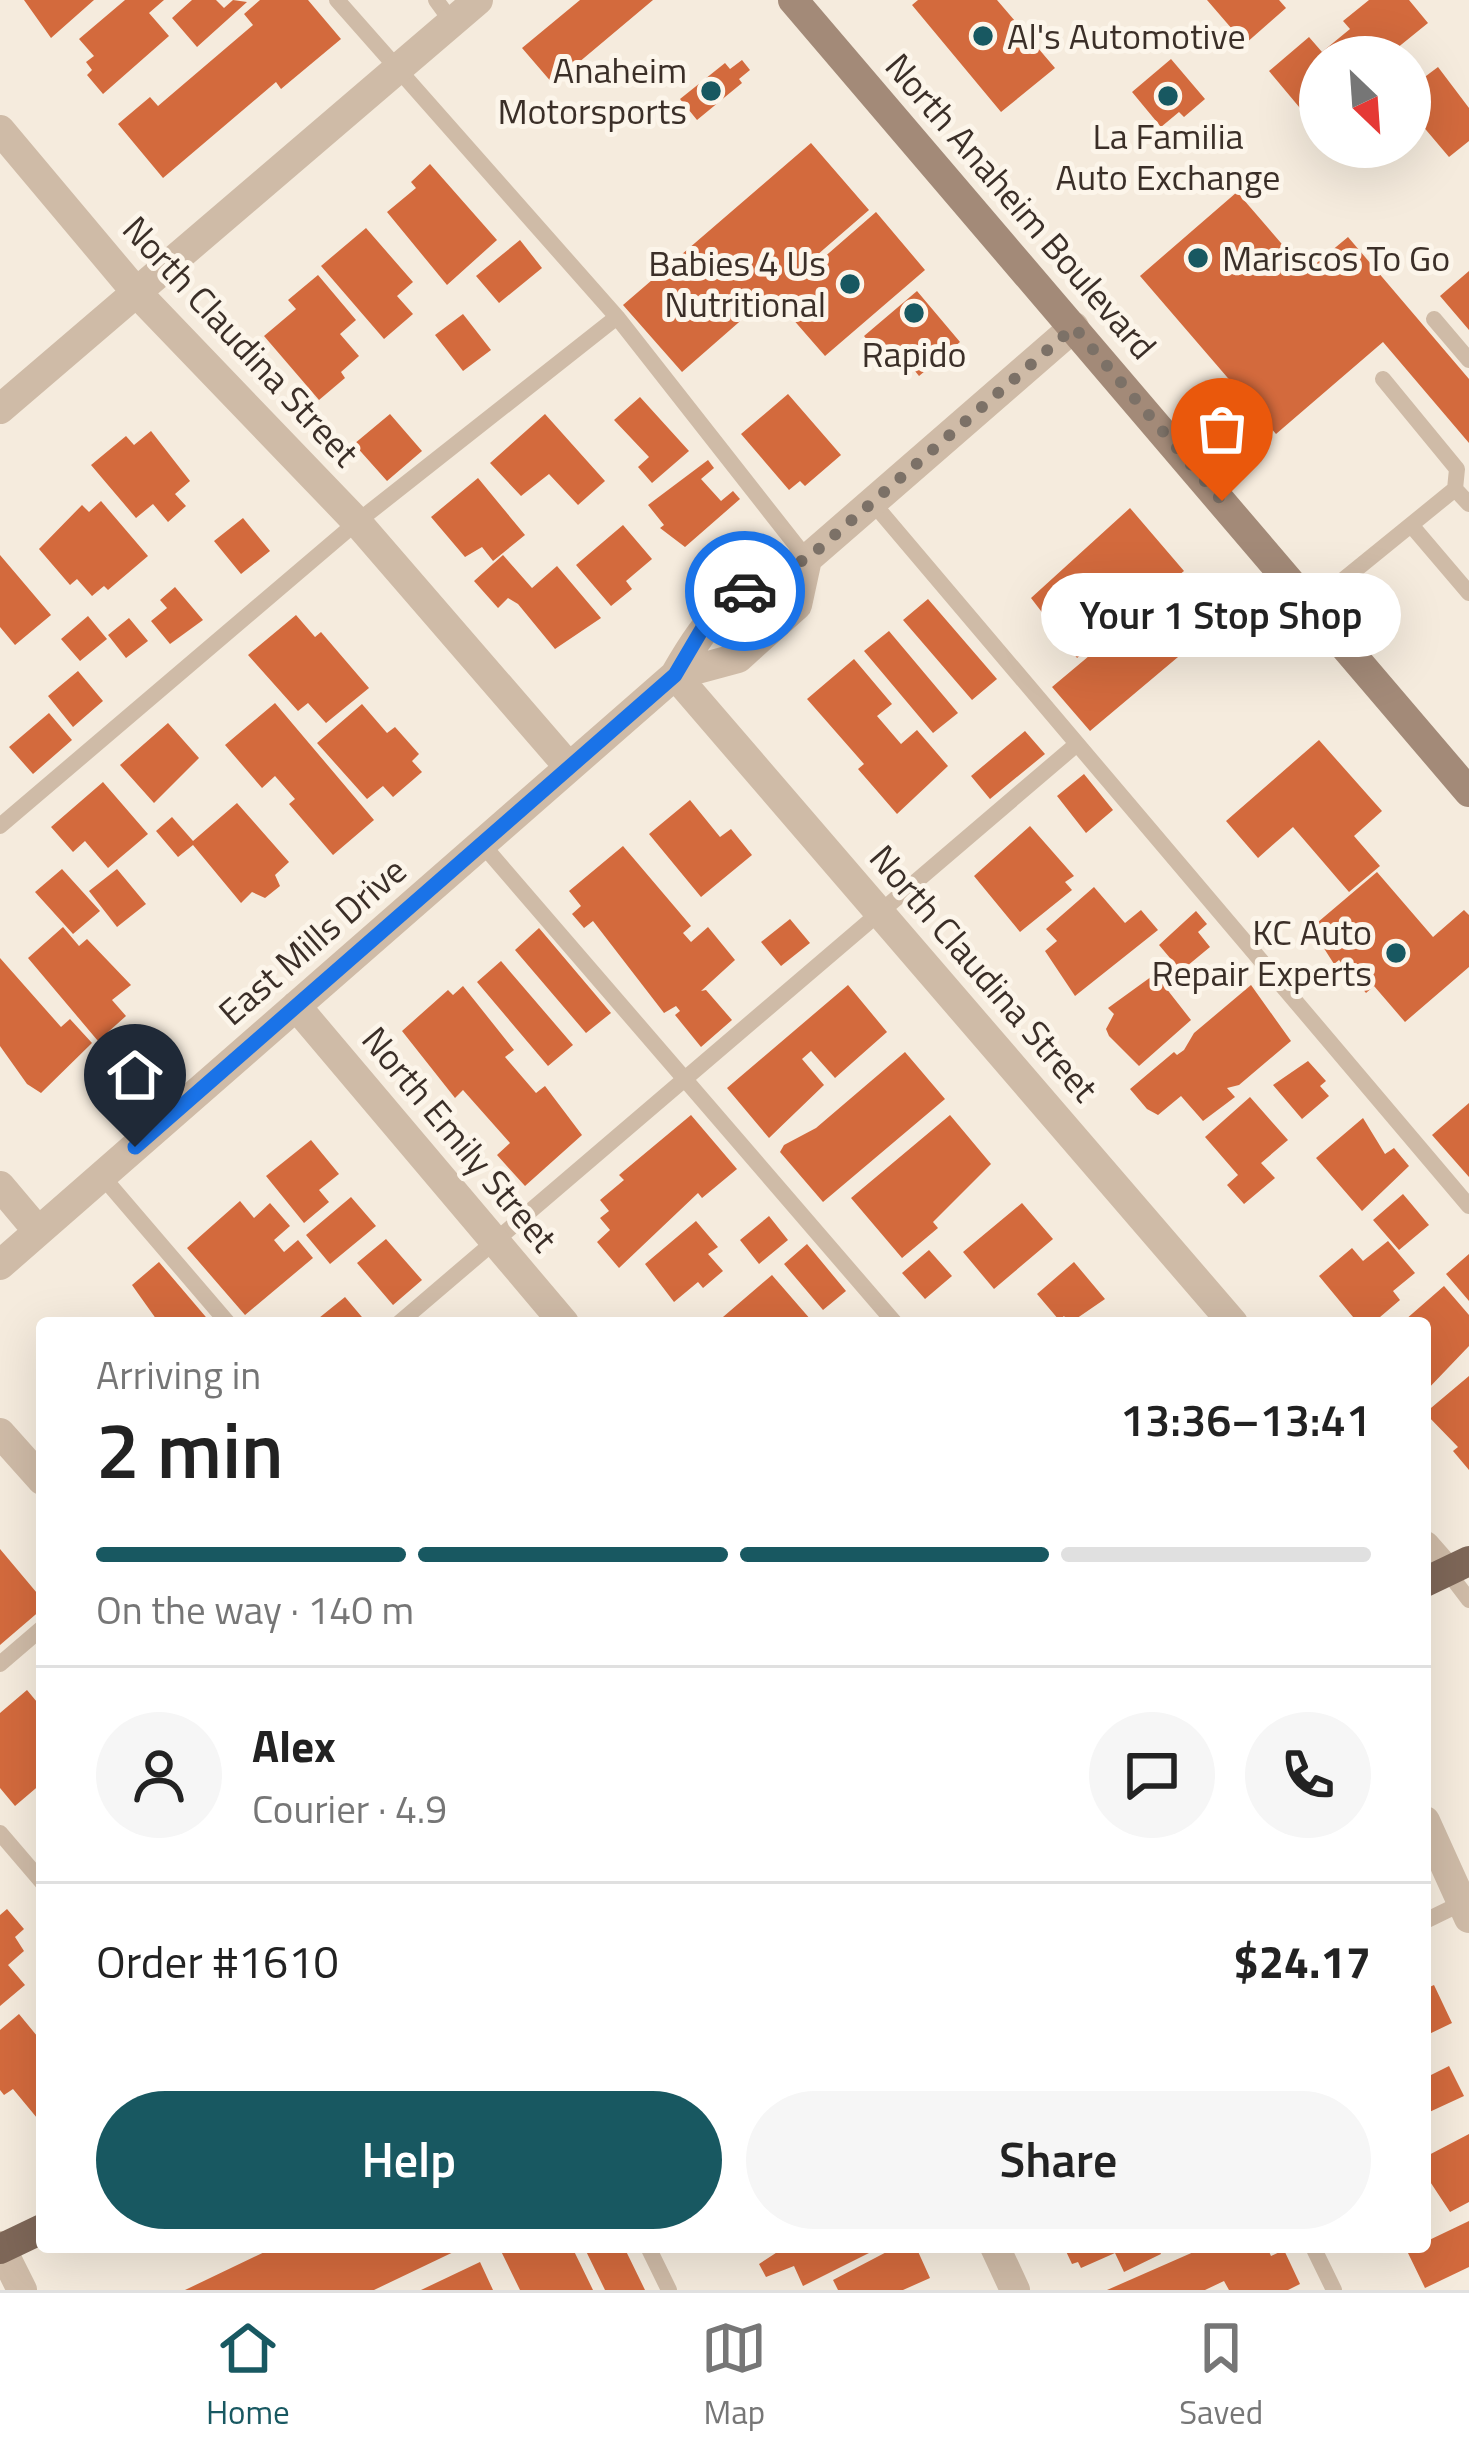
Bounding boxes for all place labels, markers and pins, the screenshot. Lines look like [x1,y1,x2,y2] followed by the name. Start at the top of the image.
[1007,8,1246,63] place label: Al's Automotive
[970,23,996,49] marker: Al's Automotive
[497,42,687,138] place label: Anaheim Motorsports
[698,78,724,104] marker: Anaheim Motorsports
[1155,83,1181,109] marker: La Familia Auto Exchange
[1056,108,1280,204] place label: La Familia Auto Exchange
[1222,230,1450,285] place label: Mariscos To Go
[648,235,826,331] place label: Babies 4 Us Nutritional
[1185,245,1211,271] marker: Mariscos To Go
[837,271,863,297] marker: Babies 4 Us Nutritional
[901,300,927,326] marker: Rapido
[861,326,967,381] place label: Rapido
[1171,378,1273,501] pin
[1042,573,1402,657] callout: Your 1 Stop Shop
[1152,904,1372,1000] place label: KC Auto Repair Experts
[1383,940,1409,966] marker: KC Auto Repair Experts
[84,1024,186,1147] pin

